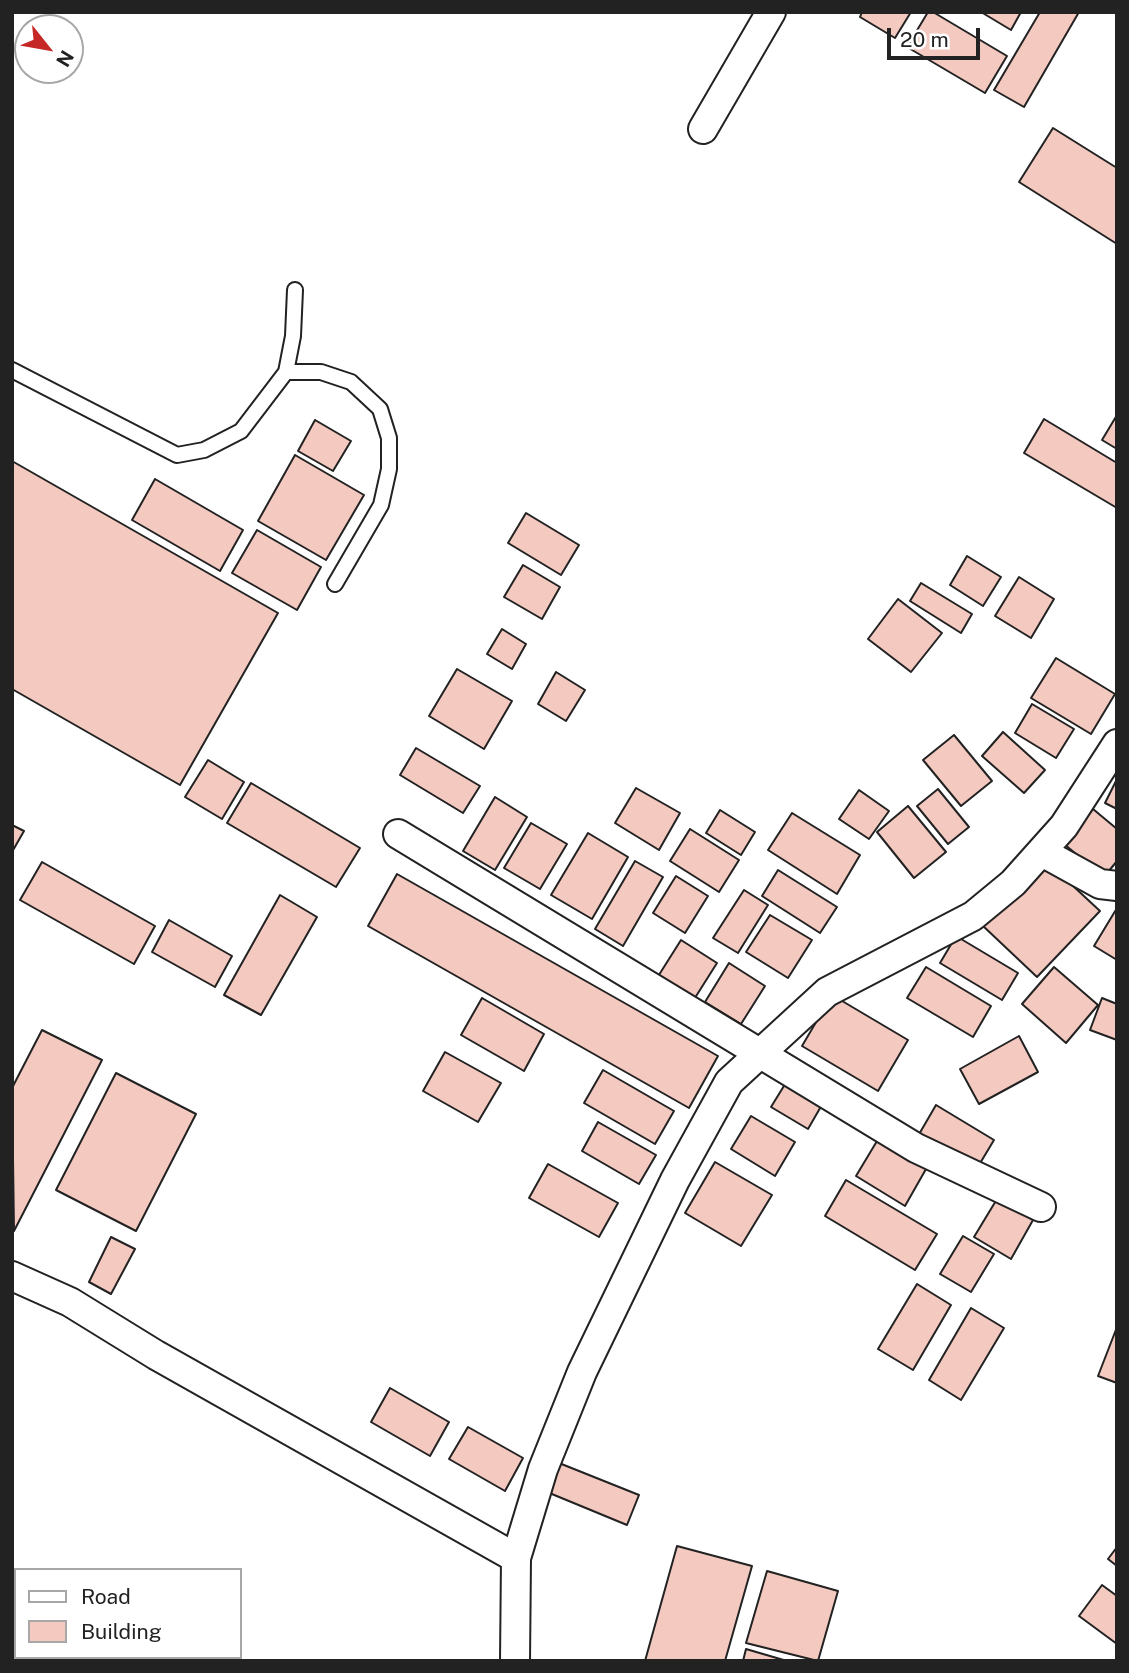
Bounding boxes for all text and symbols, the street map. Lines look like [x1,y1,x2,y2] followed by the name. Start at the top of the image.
[14,14,84,84] north arrow
[891,14,984,58] scale bar
[900,27,949,52] text: 20 m
[52,47,79,71] text: N
[14,1568,242,1659] legend
[81,1584,131,1609] text: Road
[81,1619,162,1644] text: Building

